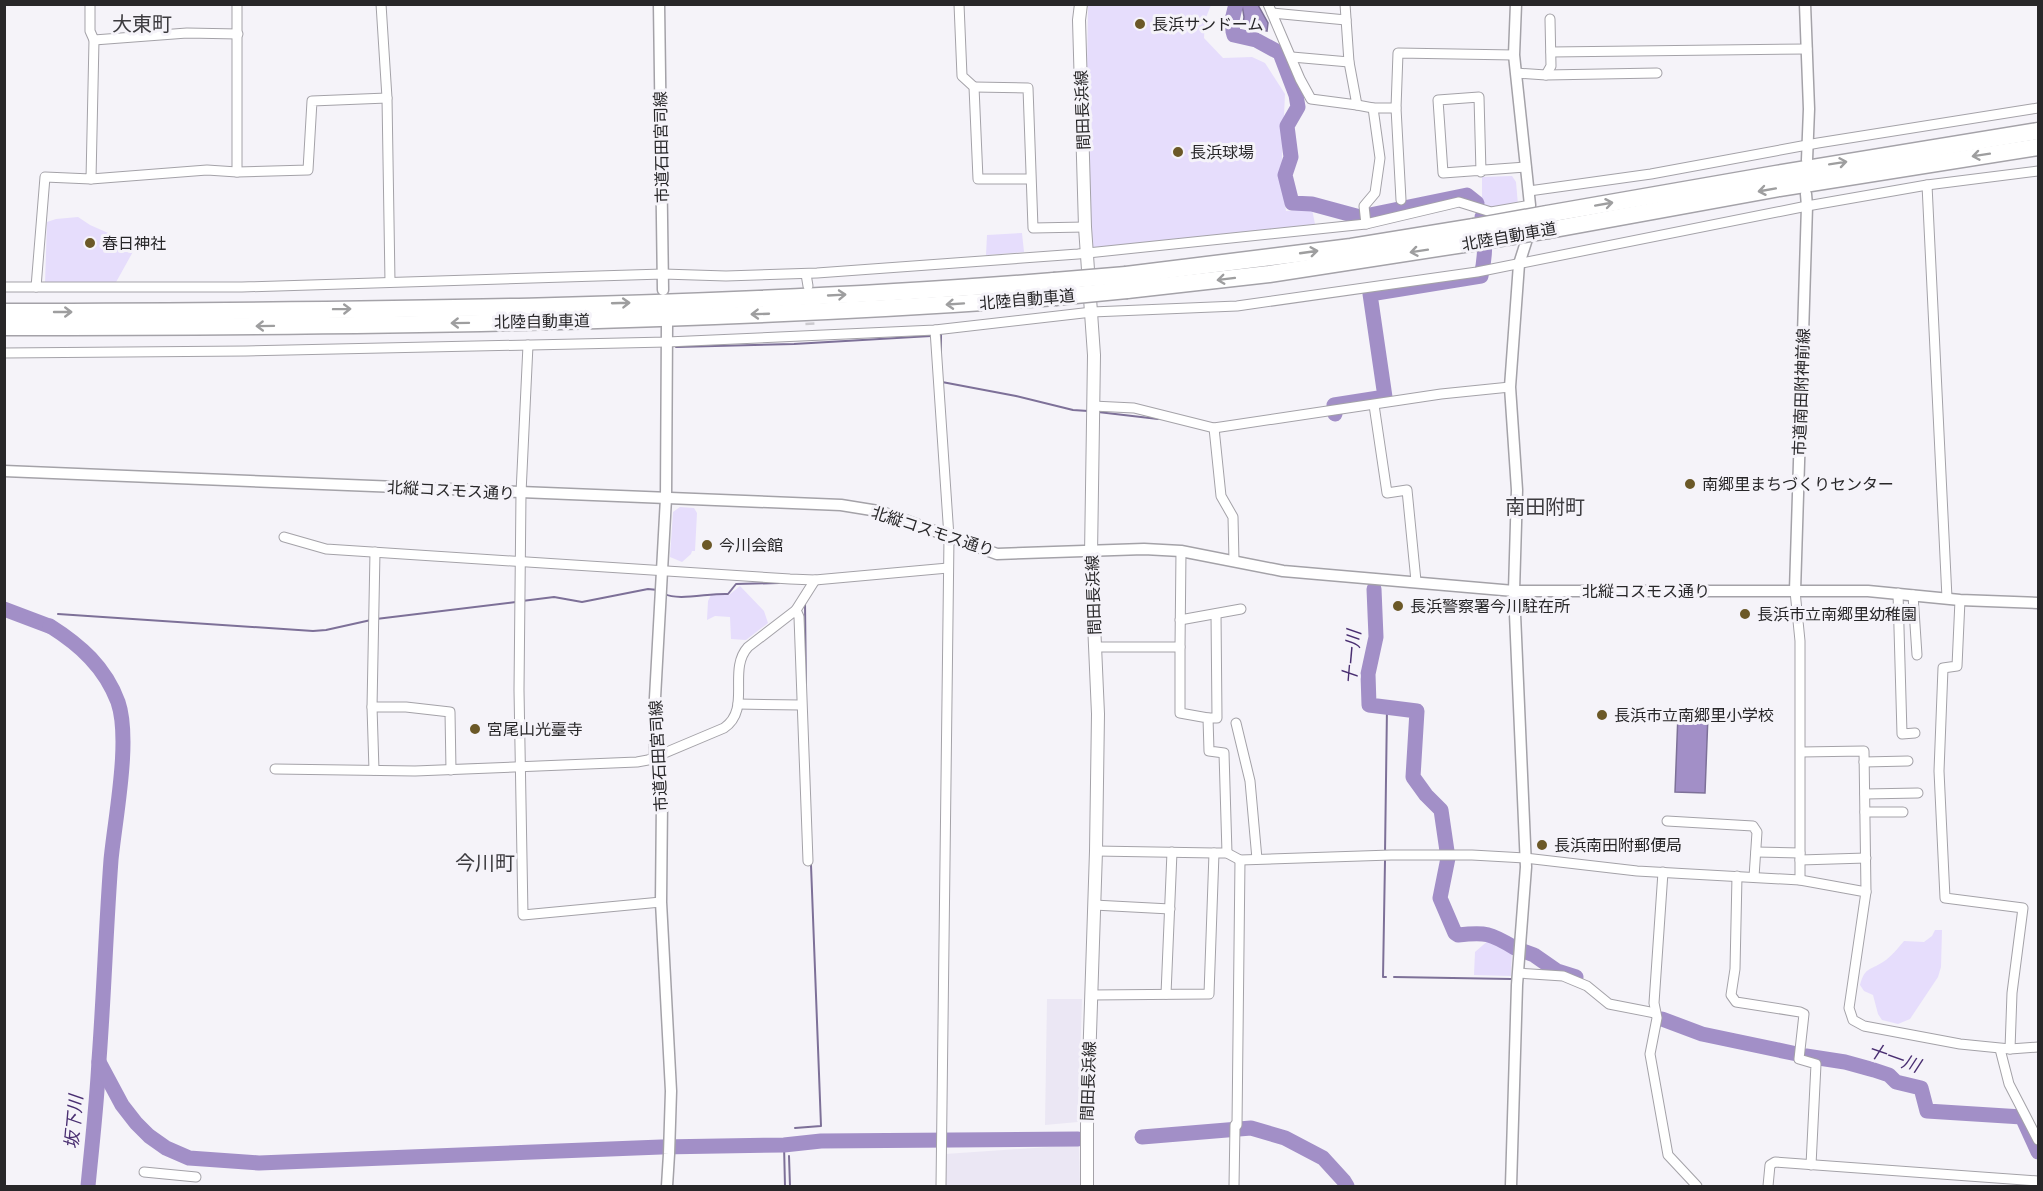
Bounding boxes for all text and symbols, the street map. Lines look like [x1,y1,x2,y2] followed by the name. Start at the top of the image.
[112,12,172,36] district label: 大東町
[1152,15,1264,34] place label: 長浜サンドーム
[1133,17,1147,31] marker: 長浜サンドーム
[1072,70,1093,150] street label: 間田長浜線
[651,91,672,203] street label: 市道石田宮司線
[1190,143,1254,162] place label: 長浜球場
[1171,145,1185,159] marker: 長浜球場
[1971,150,1991,161] one-way arrow
[1827,158,1847,169] one-way arrow
[1758,185,1778,196] one-way arrow
[1594,198,1614,209] one-way arrow
[1460,219,1558,254] street label: 北陸自動車道
[102,234,166,253] place label: 春日神社
[83,236,97,250] marker: 春日神社
[1409,246,1429,257] one-way arrow
[1299,247,1319,258] one-way arrow
[1216,274,1236,285] one-way arrow
[978,286,1076,313] street label: 北陸自動車道
[826,290,846,301] one-way arrow
[610,298,630,309] one-way arrow
[945,299,965,310] one-way arrow
[331,303,351,315] one-way arrow
[52,306,72,318] one-way arrow
[750,309,770,320] one-way arrow
[494,311,590,332] street label: 北陸自動車道
[450,317,470,329] one-way arrow
[255,320,275,332] one-way arrow
[1790,328,1813,456] street label: 市道南田附神前線
[1702,475,1894,494] place label: 南郷里まちづくりセンター
[1683,477,1697,491] marker: 南郷里まちづくりセンター
[387,478,515,503] street label: 北縦コスモス通り
[1505,495,1585,519] district label: 南田附町
[869,503,997,560] street label: 北縦コスモス通り
[719,536,783,555] place label: 今川会館
[700,538,714,552] marker: 今川会館
[1083,555,1104,635] street label: 間田長浜線
[1582,582,1710,601] street label: 北縦コスモス通り
[1410,597,1570,616] place label: 長浜警察署今川駐在所
[1391,599,1405,613] marker: 長浜警察署今川駐在所
[1757,605,1917,624] place label: 長浜市立南郷里幼稚園
[1738,607,1752,621] marker: 長浜市立南郷里幼稚園
[1339,627,1364,685] water label: 十一川
[646,700,671,812] street label: 市道石田宮司線
[1614,706,1774,725] place label: 長浜市立南郷里小学校
[1595,708,1609,722] marker: 長浜市立南郷里小学校
[487,720,583,739] place label: 宮尾山光臺寺
[468,722,482,736] marker: 宮尾山光臺寺
[1554,836,1682,855] place label: 長浜南田附郵便局
[1535,838,1549,852] marker: 長浜南田附郵便局
[455,851,515,875] district label: 今川町
[1865,1039,1925,1077] water label: 十一川
[1078,1041,1099,1121] street label: 間田長浜線
[61,1092,86,1150] water label: 坂下川

